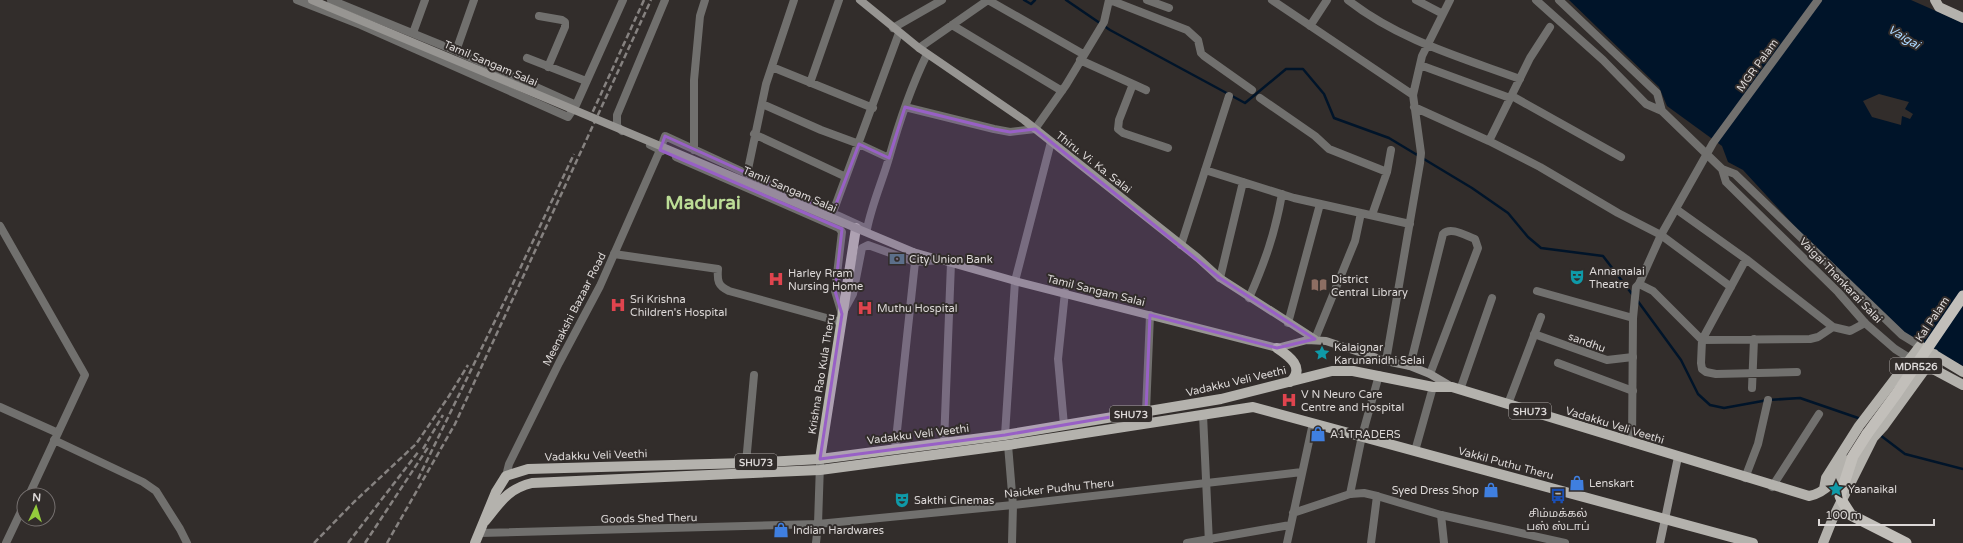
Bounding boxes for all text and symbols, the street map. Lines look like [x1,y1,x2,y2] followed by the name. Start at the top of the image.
[1886,22,1924,53] water label: Vaigai
[1734,36,1781,94] street label: MGR Palam
[442,38,540,89] street label: Tamil Sangam Salai
[1053,129,1134,196] street label: Thiru. Vi. Ka. Salai
[741,164,839,215] street label: Tamil Sangam Salai
[665,192,741,214] district label: Madurai
[1797,235,1885,326] street label: Vaigai Thenkarai Salai
[540,250,609,368] street label: Meenakshi Bazaar Road
[888,250,906,268] bank icon: City Union Bank
[909,253,993,266] place label: City Union Bank
[1589,265,1645,291] place label: Annamalai Theatre
[788,267,863,293] place label: Harley Rram Nursing Home
[1568,268,1586,286] theatre icon: Annamalai Theatre
[767,270,785,288] hospital icon: Harley Rram Nursing Home
[1045,272,1146,309] street label: Tamil Sangam Salai
[1331,273,1408,299] place label: District Central Library
[1310,276,1328,294] library icon: District Central Library
[630,293,727,319] place label: Sri Krishna Children's Hospital
[1913,294,1952,344] street label: Kal Palam
[609,296,627,314] hospital icon: Sri Krishna Children's Hospital
[856,299,874,317] hospital icon: Muthu Hospital
[877,302,958,315] place label: Muthu Hospital
[806,313,837,435] street label: Krishna Rao Kula Theru
[1567,330,1607,355] street label: sandhu
[1334,341,1425,367] place label: Kalaignar Karunanidhi Selai
[1313,344,1331,362] place icon: Kalaignar Karunanidhi Selai
[1890,358,1942,374] road number: MDR526
[1185,364,1288,399] street label: Vadakku Veli Veethi
[1301,388,1404,414] place label: V N Neuro Care Centre and Hospital
[1280,391,1298,409] hospital icon: V N Neuro Care Centre and Hospital
[1509,403,1551,419] road number: SHU73
[1564,404,1666,447] street label: Vadakku Veli Veethi
[1110,406,1152,422] road number: SHU73
[866,422,970,447] street label: Vadakku Veli Veethi
[1309,425,1327,443] shop icon: A1 TRADERS
[1330,428,1401,441] place label: A1 TRADERS
[1457,444,1555,483] street label: Vakkil Puthu Theru
[545,447,648,464] street label: Vadakku Veli Veethi
[735,454,777,470] road number: SHU73
[1568,474,1586,492] shop icon: Lenskart
[1003,476,1115,501] street label: Naicker Pudhu Theru
[1589,477,1634,490] place label: Lenskart
[1827,480,1845,498] place icon: Yaanaikal
[1482,481,1500,499] shop icon: Syed Dress Shop
[1848,483,1897,496] place label: Yaanaikal
[1392,484,1479,497] place label: Syed Dress Shop
[16,487,56,527] north arrow
[1549,487,1567,505] bus stop icon: சிம்மக்கல் பஸ் ஸ்டாப்
[32,491,42,504] text: N
[893,491,911,509] theatre icon: Sakthi Cinemas
[914,494,994,507] place label: Sakthi Cinemas
[1819,501,1934,527] scale bar
[1527,507,1589,533] place label: சிம்மக்கல் பஸ் ஸ்டாப்
[1825,508,1862,522] text: 100 m
[601,511,697,526] street label: Goods Shed Theru
[772,521,790,539] shop icon: Indian Hardwares
[793,524,884,537] place label: Indian Hardwares

